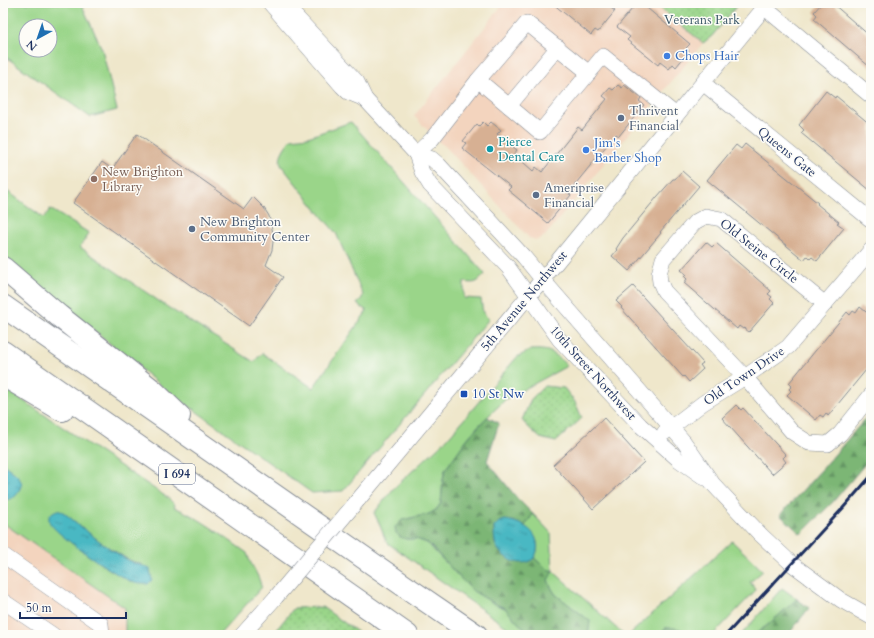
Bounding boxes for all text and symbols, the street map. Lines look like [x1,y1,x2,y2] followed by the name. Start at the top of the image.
[664,11,740,29] park label: Veterans Park
[18,18,58,58] north arrow
[23,36,40,54] text: N
[675,47,739,65] place label: Chops Hair
[662,51,672,61] marker: Chops Hair
[629,102,680,135] place label: Thrivent Financial
[616,113,626,123] marker: Thrivent Financial
[754,123,820,181] street label: Queens Gate
[498,133,565,166] place label: Pierce Dental Care
[592,134,662,167] place label: Jim's Barber Shop
[485,144,495,154] marker: Pierce Dental Care
[581,145,591,155] marker: Jim's Barber Shop
[102,163,184,196] place label: New Brighton Library
[89,174,99,184] marker: New Brighton Library
[544,179,604,212] place label: Ameriprise Financial
[531,190,541,200] marker: Ameriprise Financial
[200,213,310,246] place label: New Brighton Community Center
[716,215,802,288] street label: Old Steine Circle
[187,224,197,234] marker: New Brighton Community Center
[477,247,571,355] street label: 5th Avenue Northwest
[546,322,640,424] street label: 10th Street Northwest
[700,342,788,410] street label: Old Town Drive
[472,385,525,403] place label: 10 St Nw
[459,389,469,399] marker: 10 St Nw
[159,464,195,484] road number: I 694
[20,594,126,620] scale bar
[26,600,53,616] text: 50 m

